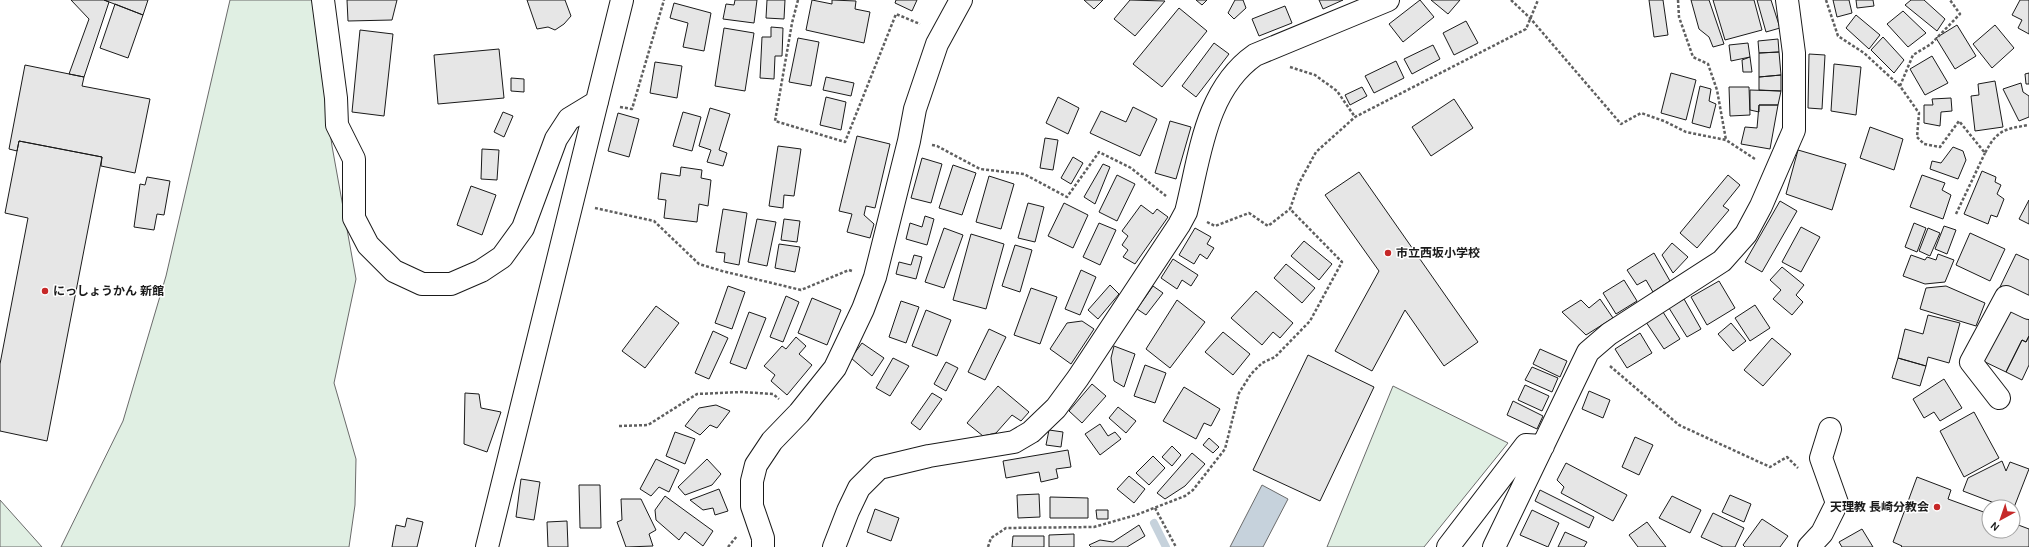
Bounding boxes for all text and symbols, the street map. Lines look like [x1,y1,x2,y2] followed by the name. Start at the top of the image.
[1396,246,1480,260] place label: 市立西坂小学校
[1383,248,1393,258] marker: 市立西坂小学校
[53,284,164,298] place label: にっしょうかん 新館
[40,286,50,296] marker: にっしょうかん 新館
[1981,499,2021,539] north arrow
[1830,500,1929,514] place label: 天理教 長崎分教会
[1932,502,1942,512] marker: 天理教 長崎分教会
[1988,519,2002,534] text: N

